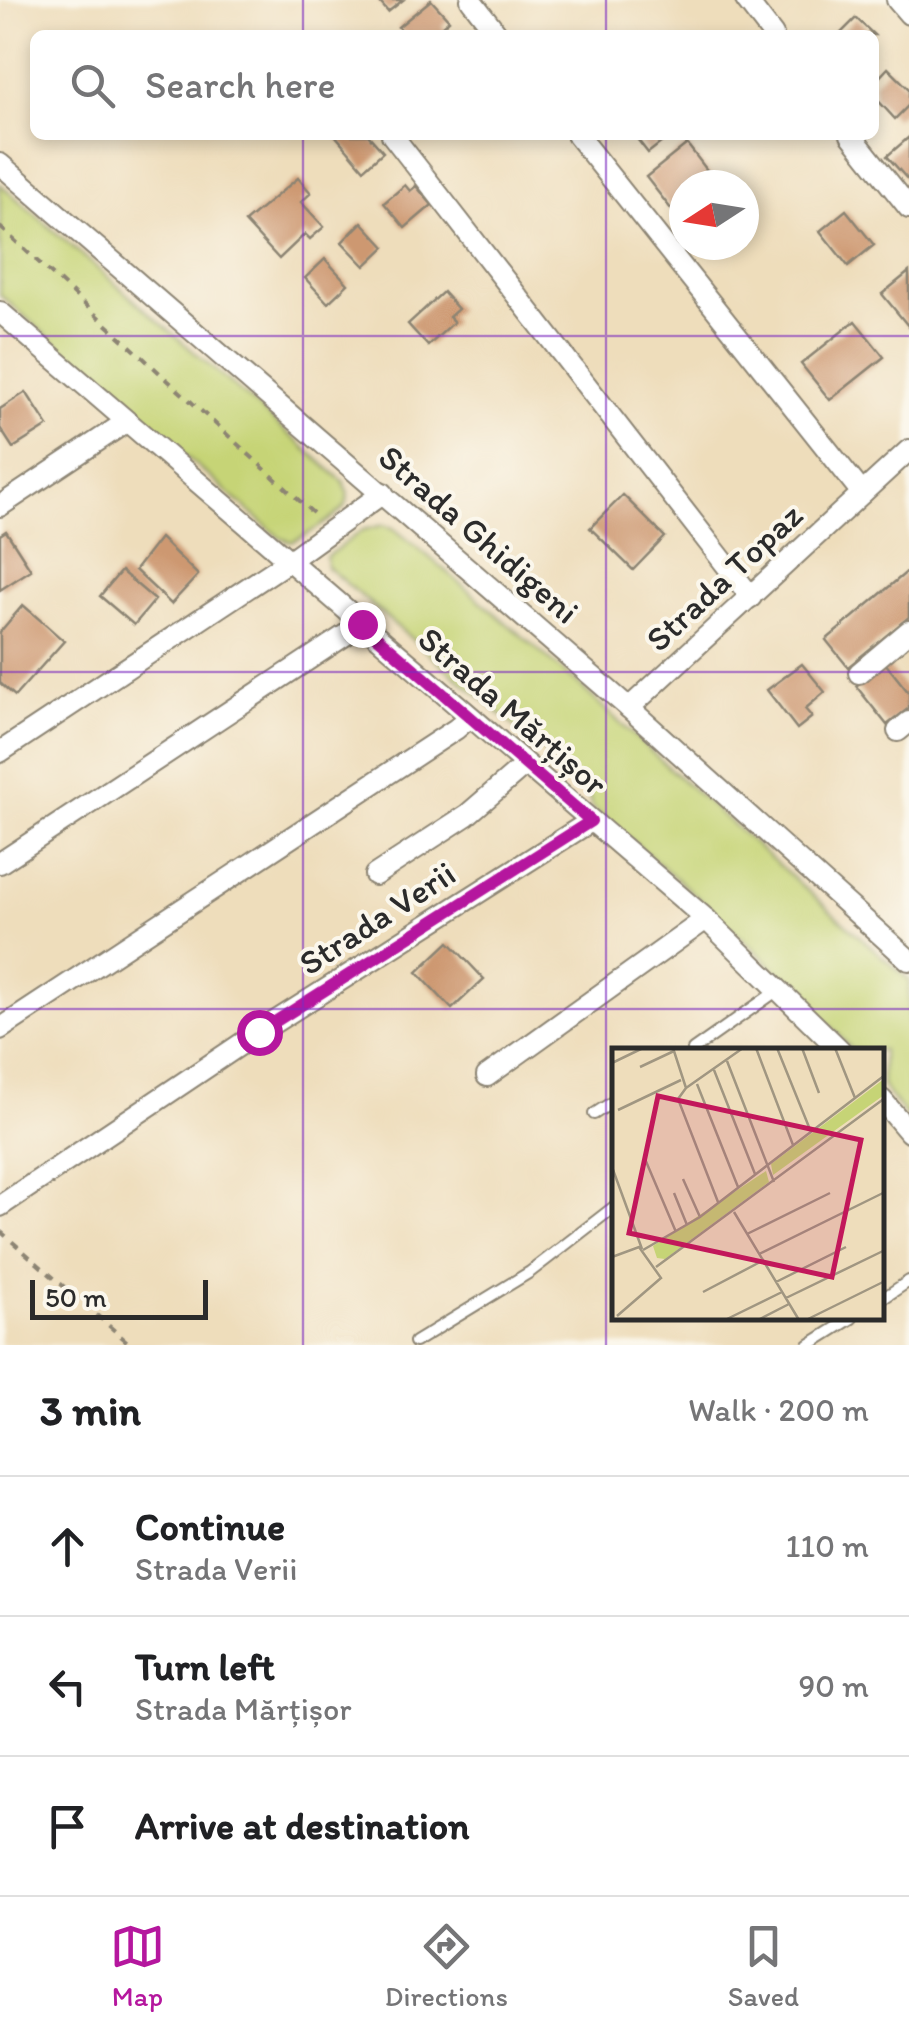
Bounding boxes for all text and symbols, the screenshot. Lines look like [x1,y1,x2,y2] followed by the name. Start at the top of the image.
[30,30,879,140] search box
[65,58,120,113] icon: search
[145,62,336,108] text: Search here
[669,170,759,260] north arrow
[370,436,588,632] street label: Strada Ghidigeni
[637,494,811,660] street label: Strada Topaz
[340,602,386,648] route end
[410,617,616,805] street label: Strada Mărțișor
[291,852,463,984] street label: Strada Verii
[237,1010,283,1056] route start
[612,1048,884,1320] inset map
[30,1275,208,1320] scale bar
[45,1280,107,1314] text: 50 m
[40,1385,141,1436] text: 3 min
[688,1391,869,1429] text: Walk · 200 m
[135,1504,285,1550] text: Continue
[40,1519,95,1574] icon: ahead
[785,1527,869,1565] text: 110 m
[135,1550,297,1588] text: Strada Verii
[135,1644,275,1690] text: Turn left
[40,1659,95,1714] icon: left
[798,1667,869,1705] text: 90 m
[135,1690,351,1728] text: Strada Mărțișor
[40,1799,95,1854] icon: arrive
[135,1803,470,1849] text: Arrive at destination
[110,1919,165,2013] tab: Map
[385,1919,508,2013] tab: Directions
[728,1919,799,2013] tab: Saved

